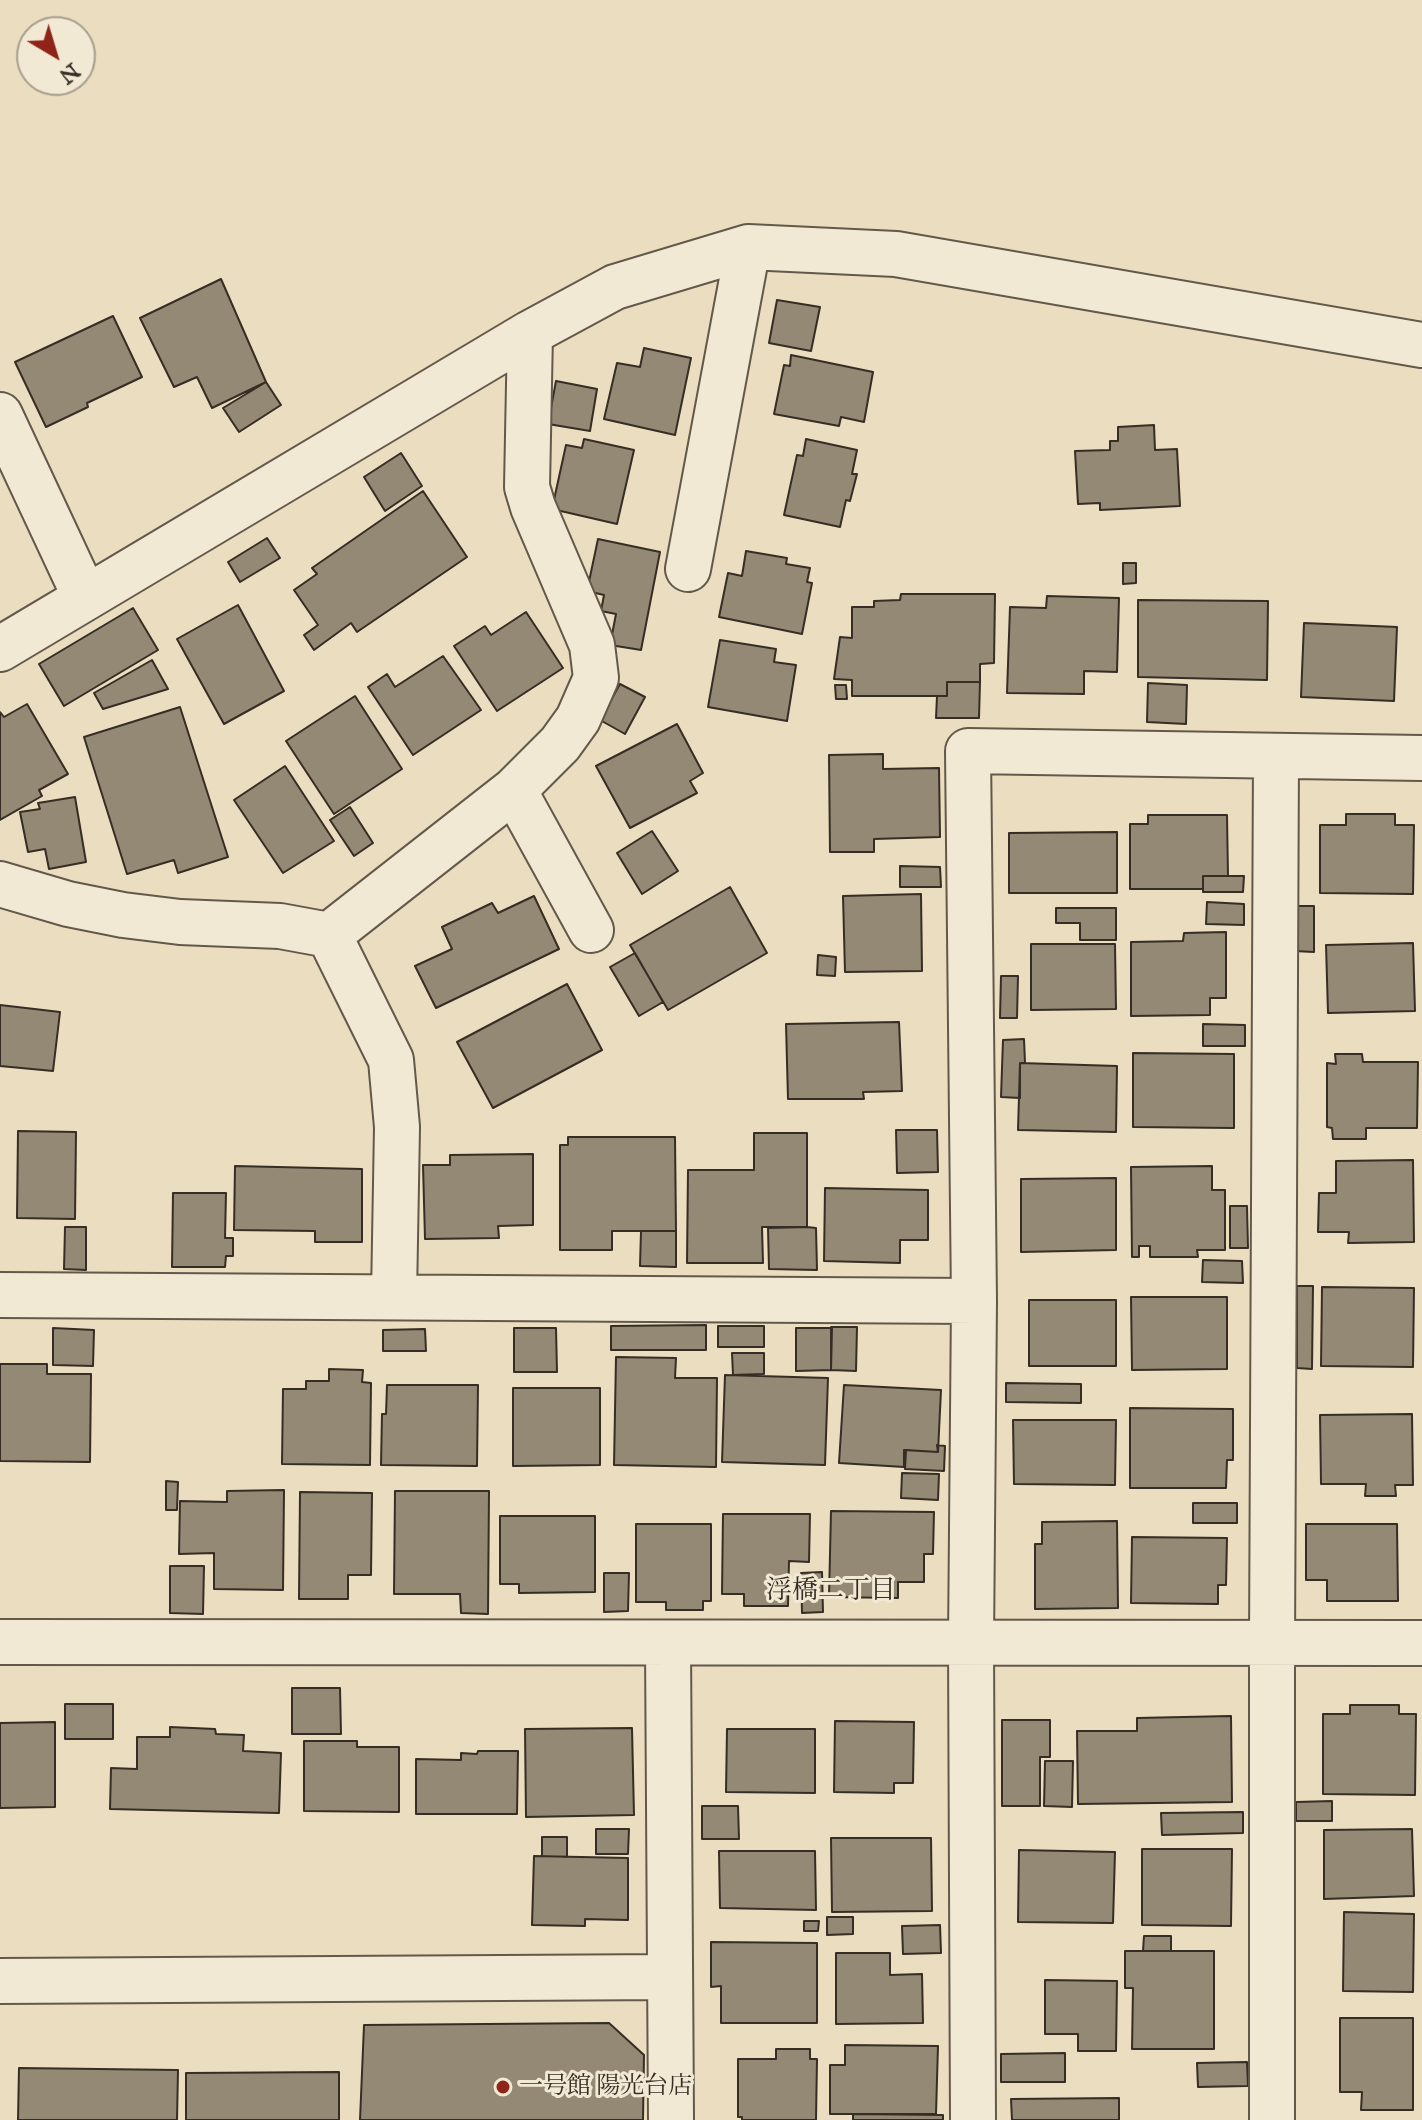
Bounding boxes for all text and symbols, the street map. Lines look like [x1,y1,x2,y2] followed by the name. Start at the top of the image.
[16,16,96,96] north arrow
[54,57,86,90] text: N
[766,1576,896,1608] district label: 浮橋二丁目
[519,2073,692,2101] place label: 一号館 陽光台店
[494,2078,512,2096] marker: 一号館 陽光台店

